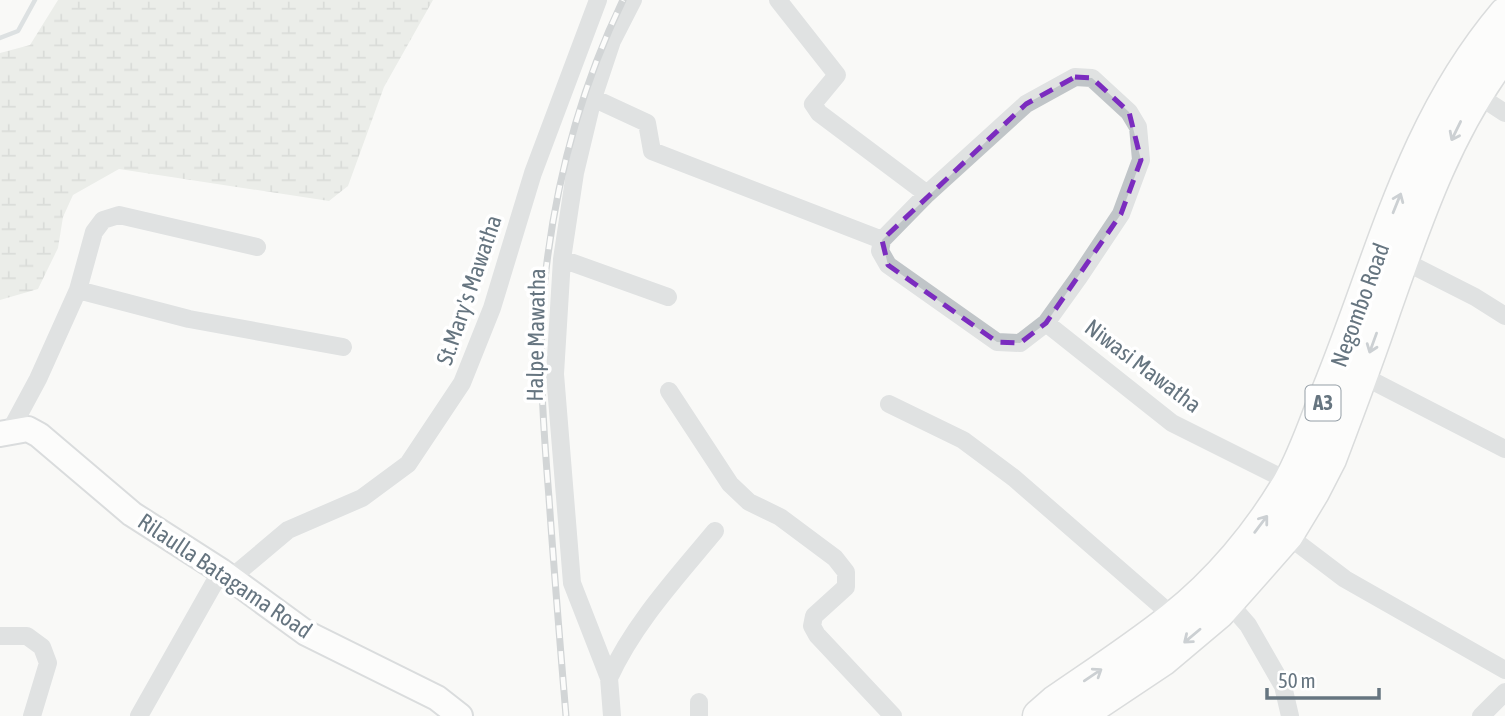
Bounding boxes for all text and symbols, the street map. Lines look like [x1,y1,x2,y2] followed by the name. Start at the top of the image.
[1448,120,1462,141] one-way arrow
[1391,192,1404,214] one-way arrow
[431,212,507,368] street label: St.Mary's Mawatha
[1326,240,1394,370] street label: Negombo Road
[522,268,550,402] street label: Halpe Mawatha
[1080,314,1206,418] street label: Niwasi Mawatha
[1366,331,1378,353] one-way arrow
[1306,386,1340,420] road number: A3
[133,508,317,644] street label: Rilaulla Batagama Road
[1254,515,1268,534] one-way arrow
[1183,628,1201,644] one-way arrow
[1267,656,1379,700] scale bar
[1083,668,1102,682] one-way arrow
[1278,668,1316,692] text: 50 m

